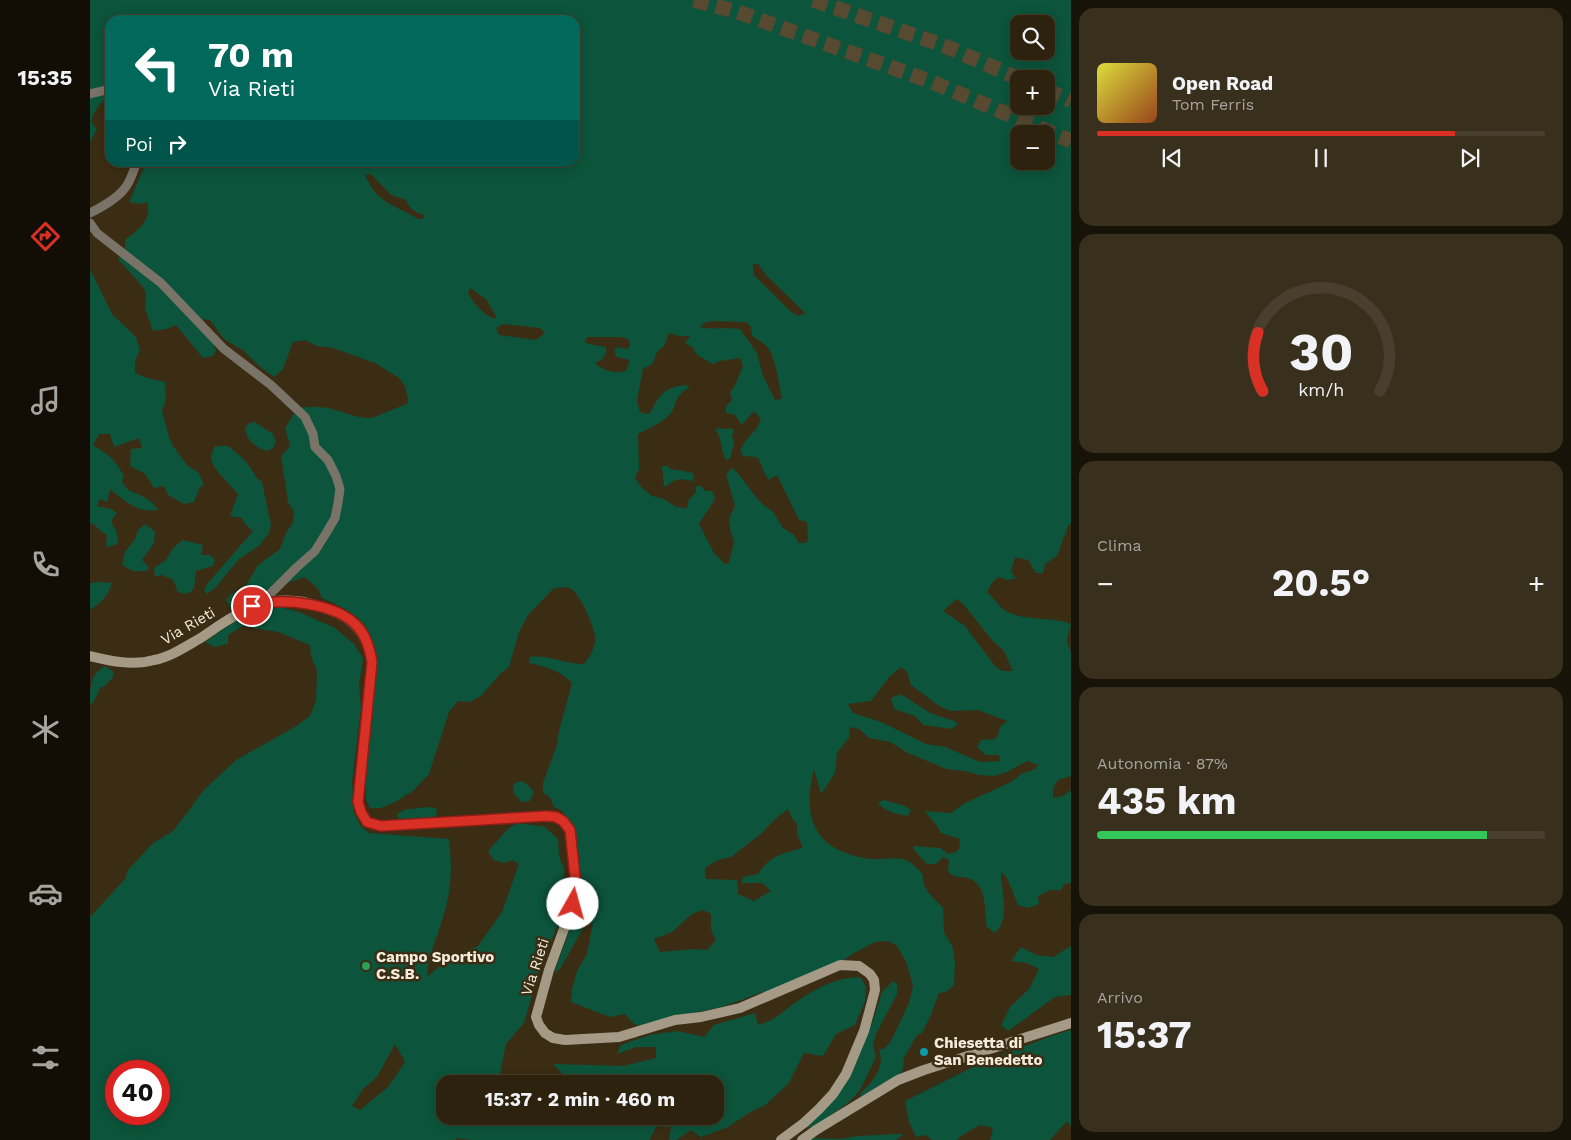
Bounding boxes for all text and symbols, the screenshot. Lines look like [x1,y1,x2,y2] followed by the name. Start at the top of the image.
[1010,15,1055,170] map controls
[1010,15,1055,60] button: search
[208,34,294,76] text: 70 m
[125,35,190,100] icon: left
[18,65,72,90] text: 15:35
[1010,70,1055,115] button: +
[1172,72,1273,95] text: Open Road
[208,76,295,101] text: Via Rieti
[1172,95,1254,114] text: Tom Ferris
[1010,125,1055,170] button: −
[163,130,191,158] icon: right
[125,133,153,156] text: Poi
[1158,144,1186,172] icon: previous
[1307,144,1335,172] icon: pause
[1456,144,1484,172] icon: next
[28,219,63,254] icon: directions
[1289,322,1353,383] text: 30
[1298,379,1344,400] text: km/h
[28,383,63,418] icon: music
[1097,536,1141,555] text: Clima
[28,547,63,582] icon: phone
[1272,561,1370,605] text: 20.5°
[1097,567,1114,600] text: −
[1528,567,1545,600] text: +
[231,585,273,627] pin
[238,592,266,620] icon: arrive
[158,603,218,649] street label: Via Rieti
[28,712,63,747] icon: climate
[1097,754,1228,773] text: Autonomia · 87%
[1097,779,1237,823] text: 435 km
[28,876,63,911] icon: car
[546,877,598,929] position arrow
[517,936,553,998] street label: Via Rieti
[376,948,494,983] place label: Campo Sportivo C.S.B.
[360,960,372,972] marker: Campo Sportivo C.S.B.
[1097,988,1143,1007] text: Arrivo
[1097,1013,1192,1057] text: 15:37
[934,1034,1042,1069] place label: Chiesetta di San Benedetto
[28,1040,63,1075] icon: filters
[918,1046,930,1058] marker: Chiesetta di San Benedetto
[105,1060,170,1125] speed limit sign: 40
[485,1088,675,1111] text: 15:37 · 2 min · 460 m

